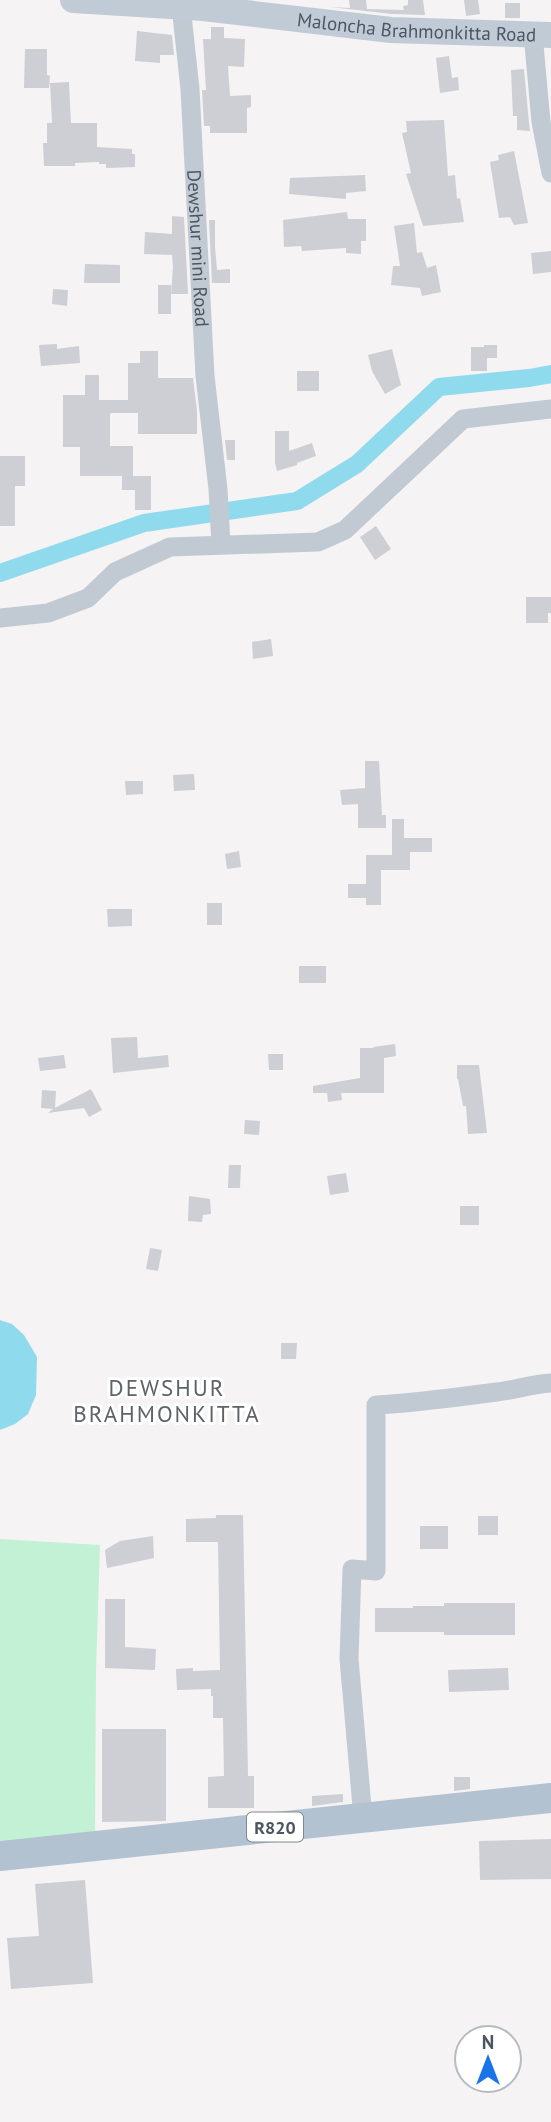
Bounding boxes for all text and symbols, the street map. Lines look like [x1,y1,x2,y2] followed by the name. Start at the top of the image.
[296,7,537,47] street label: Maloncha Brahmonkitta Road
[182,169,214,328] street label: Dewshur mini Road
[73,1373,261,1428] district label: DEWSHUR BRAHMONKITTA
[247,1812,303,1842] road number: R820
[453,2024,523,2094] north arrow
[482,2030,494,2054] text: N

